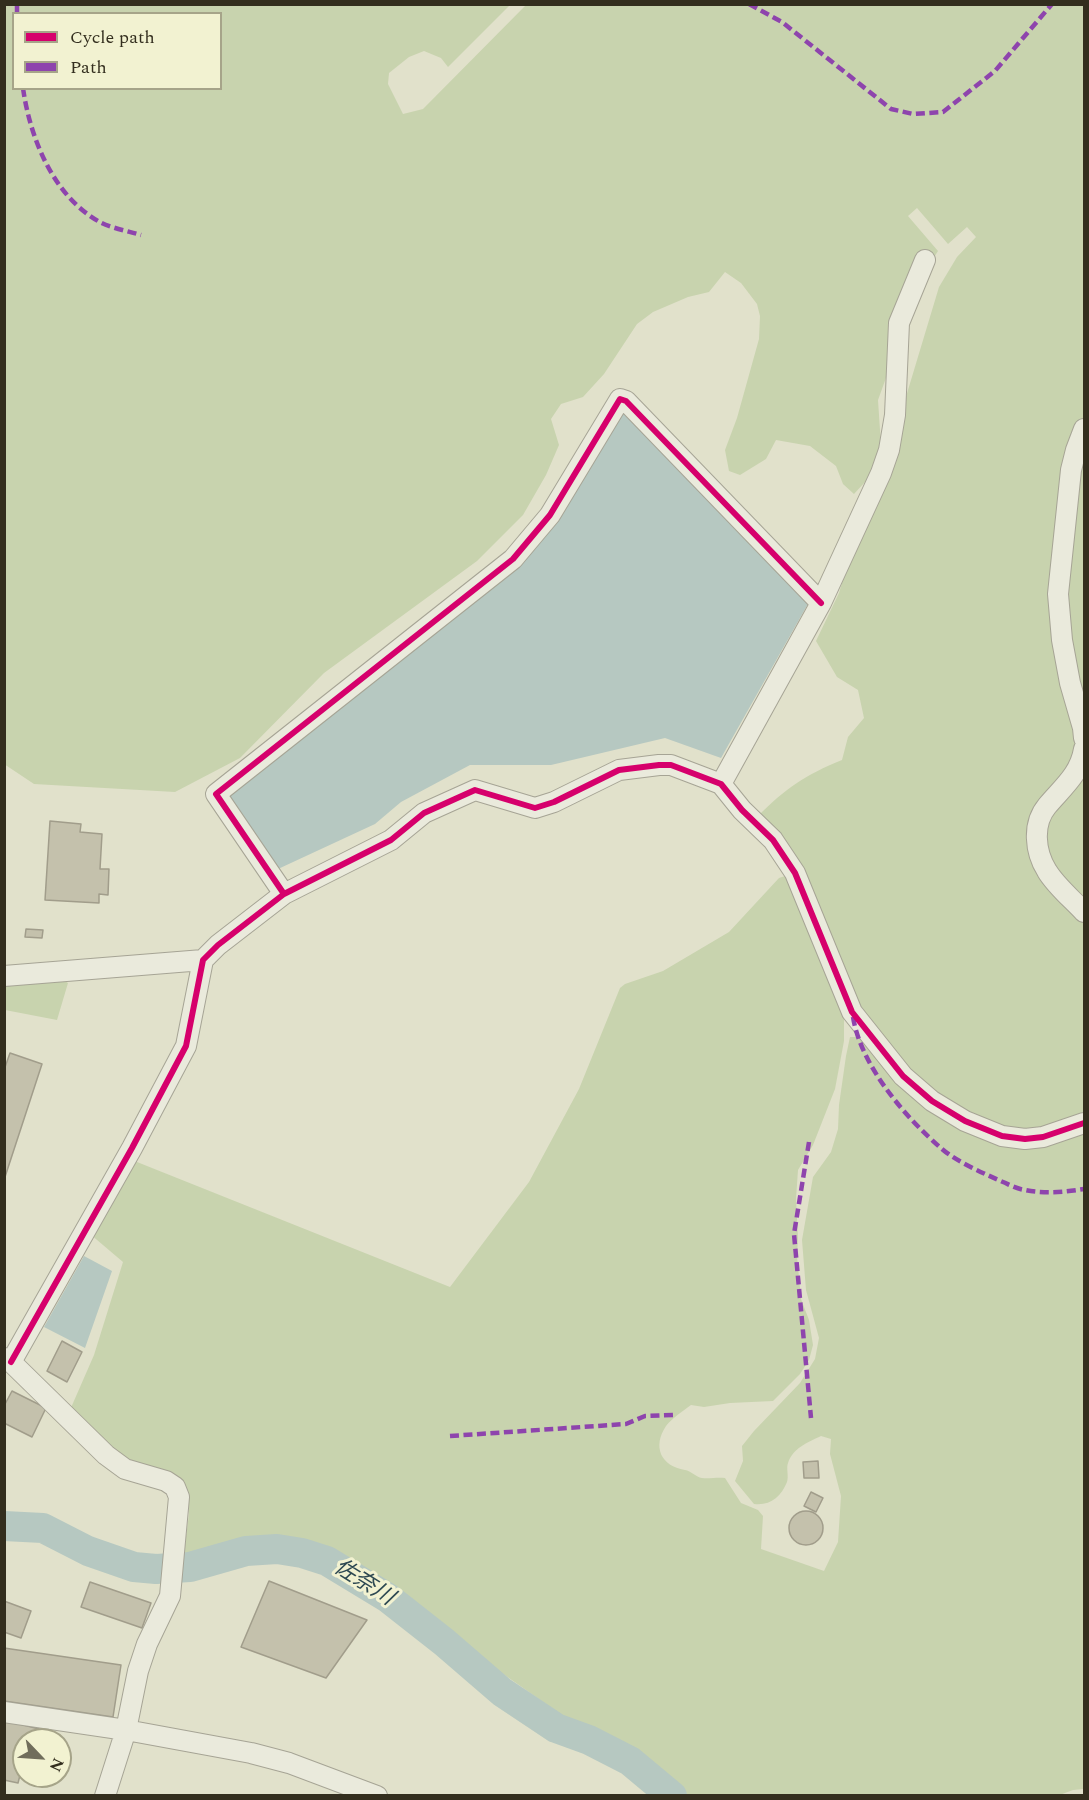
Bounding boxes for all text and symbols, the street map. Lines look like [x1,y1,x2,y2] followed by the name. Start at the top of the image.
[12,12,222,90] legend
[70,24,155,51] text: Cycle path
[70,54,107,81] text: Path
[328,1555,398,1613] water label: 佐奈川
[12,1728,72,1788] north arrow
[43,1754,70,1776] text: N

